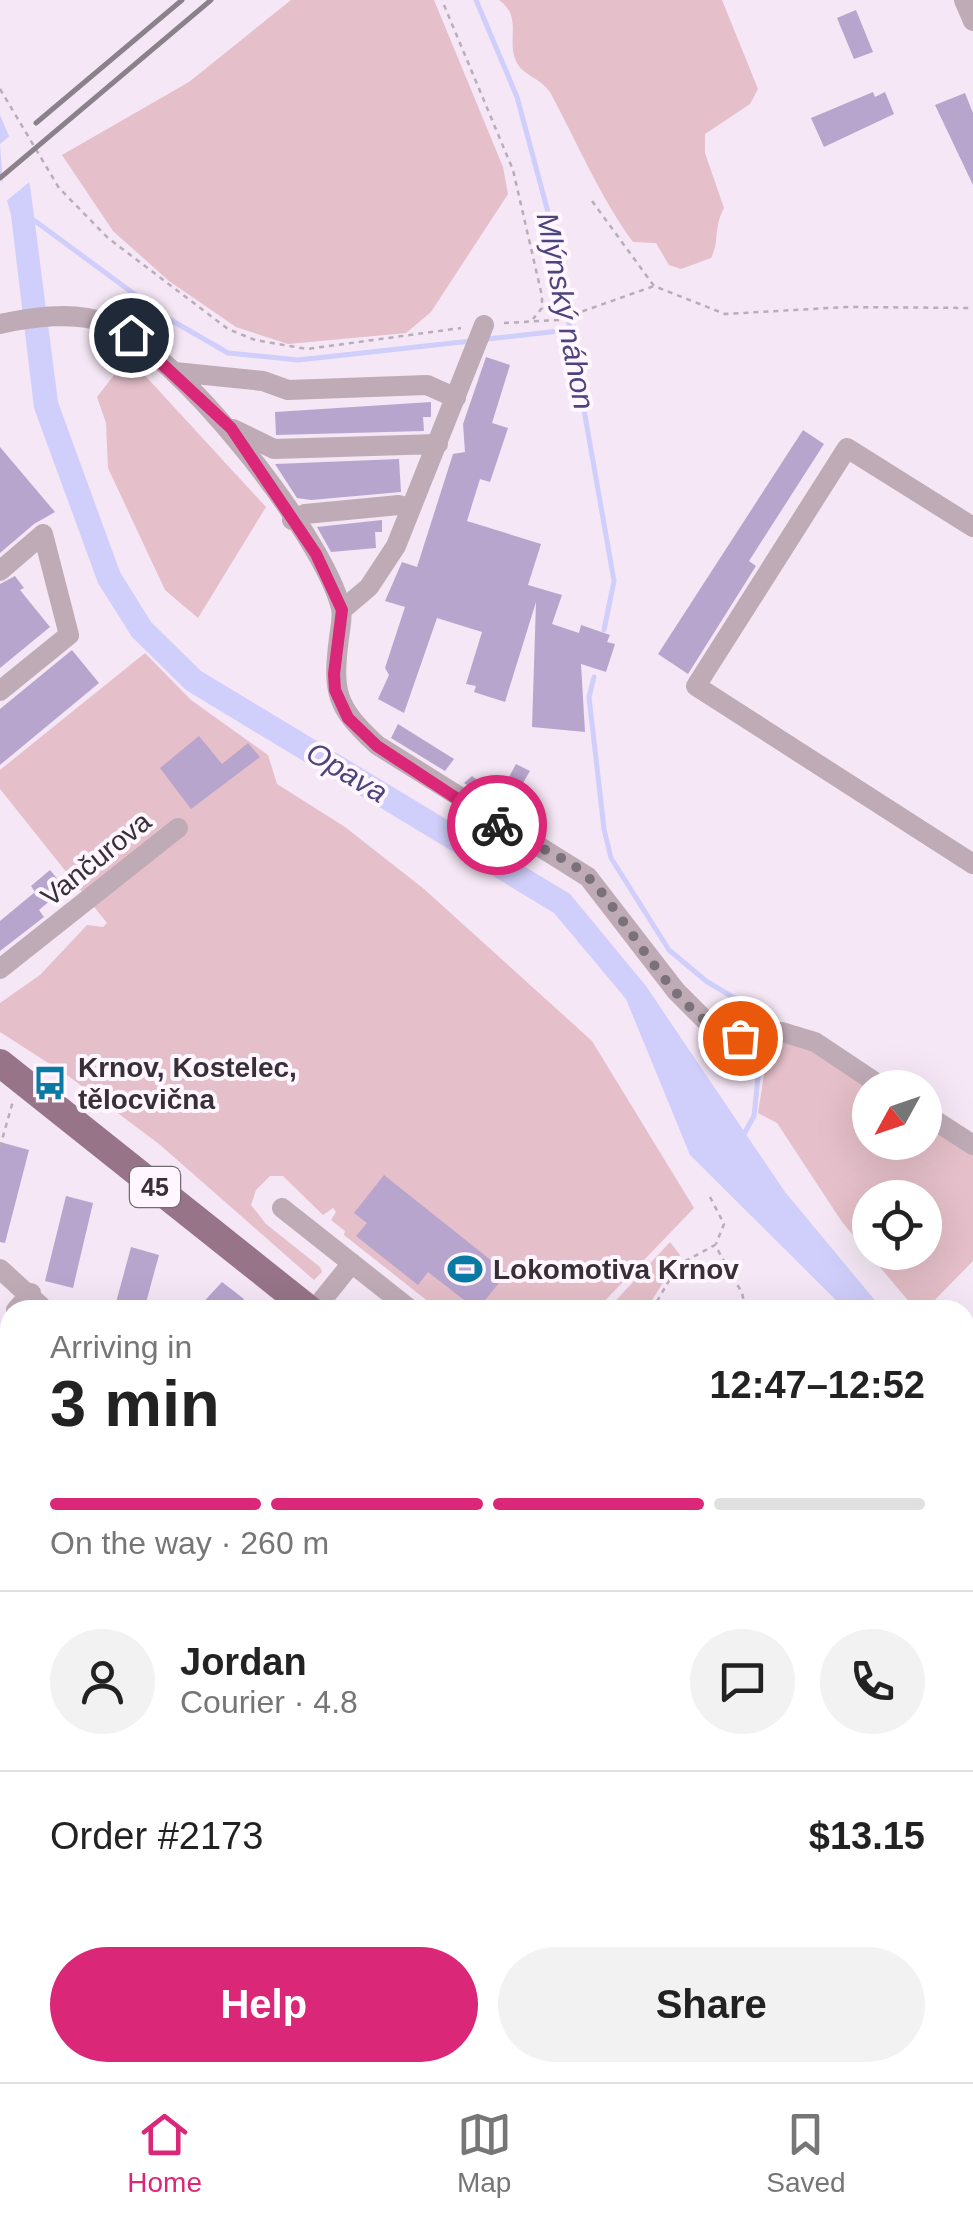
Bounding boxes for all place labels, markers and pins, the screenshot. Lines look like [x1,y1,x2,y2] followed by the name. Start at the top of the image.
[89,293,174,378] pin
[698,996,783,1081] pin
[78,1052,297,1115] place label: Krnov, Kostelec, tělocvična
[31,1064,69,1102] bus stop icon: Krnov, Kostelec, tělocvična
[446,1250,484,1288] sports icon: Lokomotiva Krnov
[493,1254,739,1285] place label: Lokomotiva Krnov

